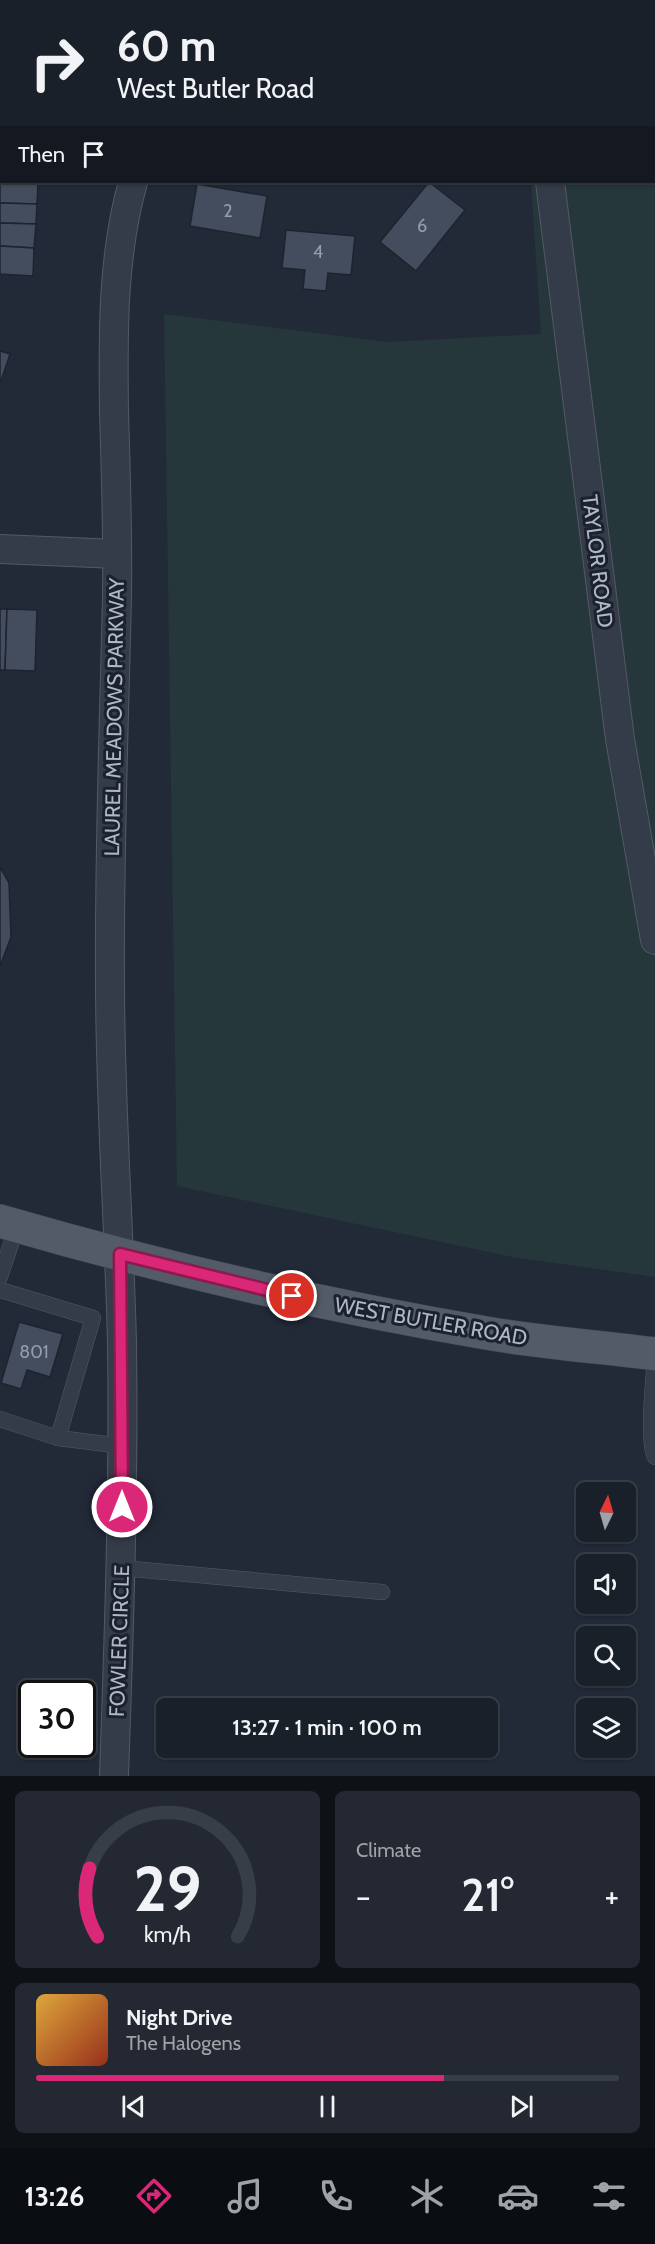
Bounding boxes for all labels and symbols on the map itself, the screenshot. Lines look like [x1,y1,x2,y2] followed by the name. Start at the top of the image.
[223,200,233,222] house number: 2
[417,215,427,237] house number: 6
[313,241,323,263] house number: 4
[577,493,619,629] street label: TAYLOR ROAD
[99,576,129,857] street label: LAUREL MEADOWS PARKWAY
[266,1270,317,1321] pin
[333,1292,529,1350] street label: WEST BUTLER ROAD
[19,1341,49,1363] house number: 801
[90,1475,154,1539] position arrow
[576,1482,636,1542] north arrow
[104,1564,134,1718] street label: FOWLER CIRCLE
[18,1680,96,1758] speed limit sign: 30

